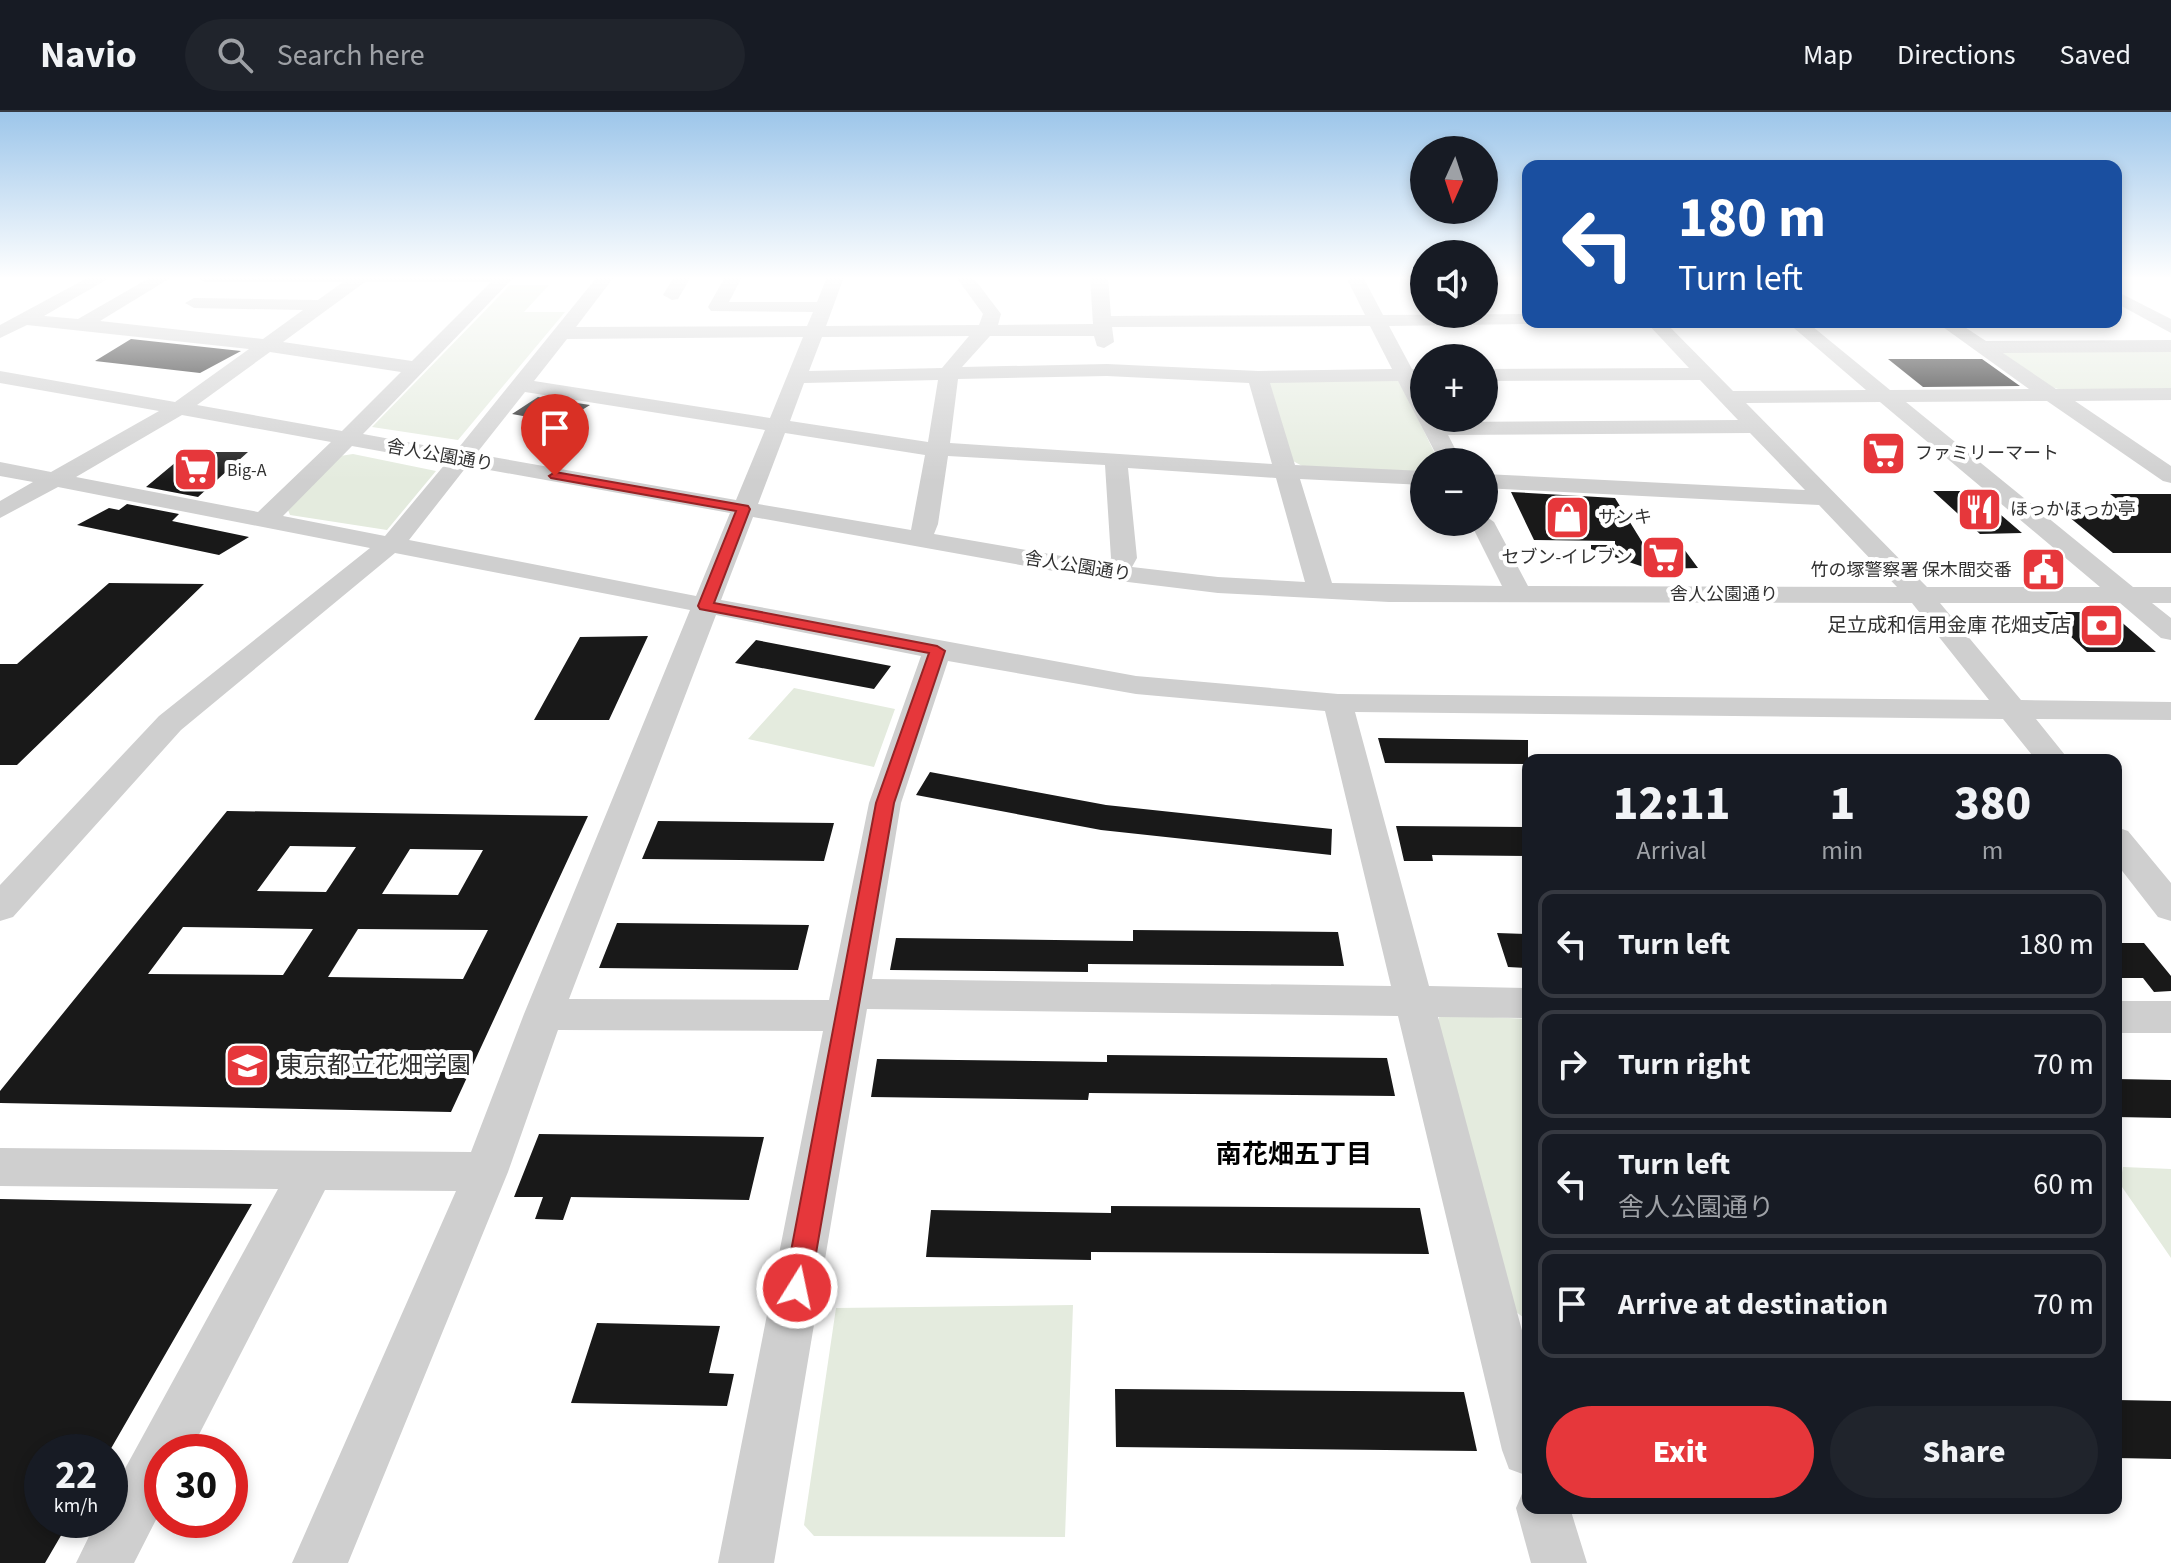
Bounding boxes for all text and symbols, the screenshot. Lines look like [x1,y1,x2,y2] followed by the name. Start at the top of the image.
[185,19,745,91] search box
[40,28,137,82] text: Navio
[213,33,257,77] icon: search
[277,34,425,77] text: Search here
[1803,35,1853,75] text: Map
[1897,35,2016,75] text: Directions
[2060,35,2131,75] text: Saved
[1410,136,1498,224] north arrow
[1410,136,1498,536] map controls
[1678,179,1826,258] text: 180 m
[1546,192,1650,296] icon: left
[1410,240,1498,328] button: sound
[1678,253,1803,304] text: Turn left
[1410,344,1498,432] button: +
[521,394,589,476] pin
[533,406,577,450] icon: arrive
[1860,429,1908,477] supermarket icon: ファミリーマート
[385,434,495,477] street label: 舎人公園通り
[1915,441,2059,466] place label: ファミリーマート
[172,446,220,494] supermarket icon: Big-A
[1410,448,1498,536] button: −
[227,458,267,483] place label: Big-A
[1955,485,2003,533] restaurant icon: ほっかほっか亭
[1543,493,1591,541] shop icon: サンキ
[2010,497,2136,522] place label: ほっかほっか亭
[1598,505,1652,530] place label: サンキ
[1640,533,1688,581] supermarket icon: セブン-イレブン
[1501,545,1633,570] place label: セブン-イレブン
[1023,546,1133,587] street label: 舎人公園通り
[2019,546,2067,594] public building icon: 竹の塚警察署 保木間交番
[1810,558,2012,583] place label: 竹の塚警察署 保木間交番
[1670,582,1778,607] street label: 舎人公園通り
[2078,601,2126,649] bank icon: 足立成和信用金庫 花畑支店
[1827,612,2071,640] place label: 足立成和信用金庫 花畑支店
[1613,770,1730,838] text: 12:11
[1829,770,1855,838] text: 1
[1954,770,2031,838] text: 380
[1637,832,1707,869] text: Arrival
[1821,832,1863,869] text: min
[1982,832,2003,869] text: m
[1550,922,1594,966] icon: left
[1618,923,1730,966] text: Turn left
[2018,923,2094,966] text: 180 m
[224,1041,272,1089] school or university icon: 東京都立花畑学園
[1550,1042,1594,1086] icon: right
[1618,1043,1750,1086] text: Turn right
[2033,1043,2094,1086] text: 70 m
[279,1048,471,1083] place label: 東京都立花畑学園
[1216,1136,1372,1173] district label: 南花畑五丁目
[1618,1143,1730,1186] text: Turn left
[1550,1162,1594,1206] icon: left
[2033,1163,2094,1206] text: 60 m
[1618,1189,1774,1226] text: 舎人公園通り
[755,1246,839,1330] position arrow
[1550,1282,1594,1326] icon: arrive
[1618,1283,1888,1326] text: Arrive at destination
[2033,1283,2094,1326] text: 70 m
[1546,1406,1814,1498] button: Exit
[1830,1406,2098,1498] button: Share
[144,1434,248,1538] speed limit sign: 30
[55,1447,97,1504] text: 22
[54,1492,98,1520] text: km/h

